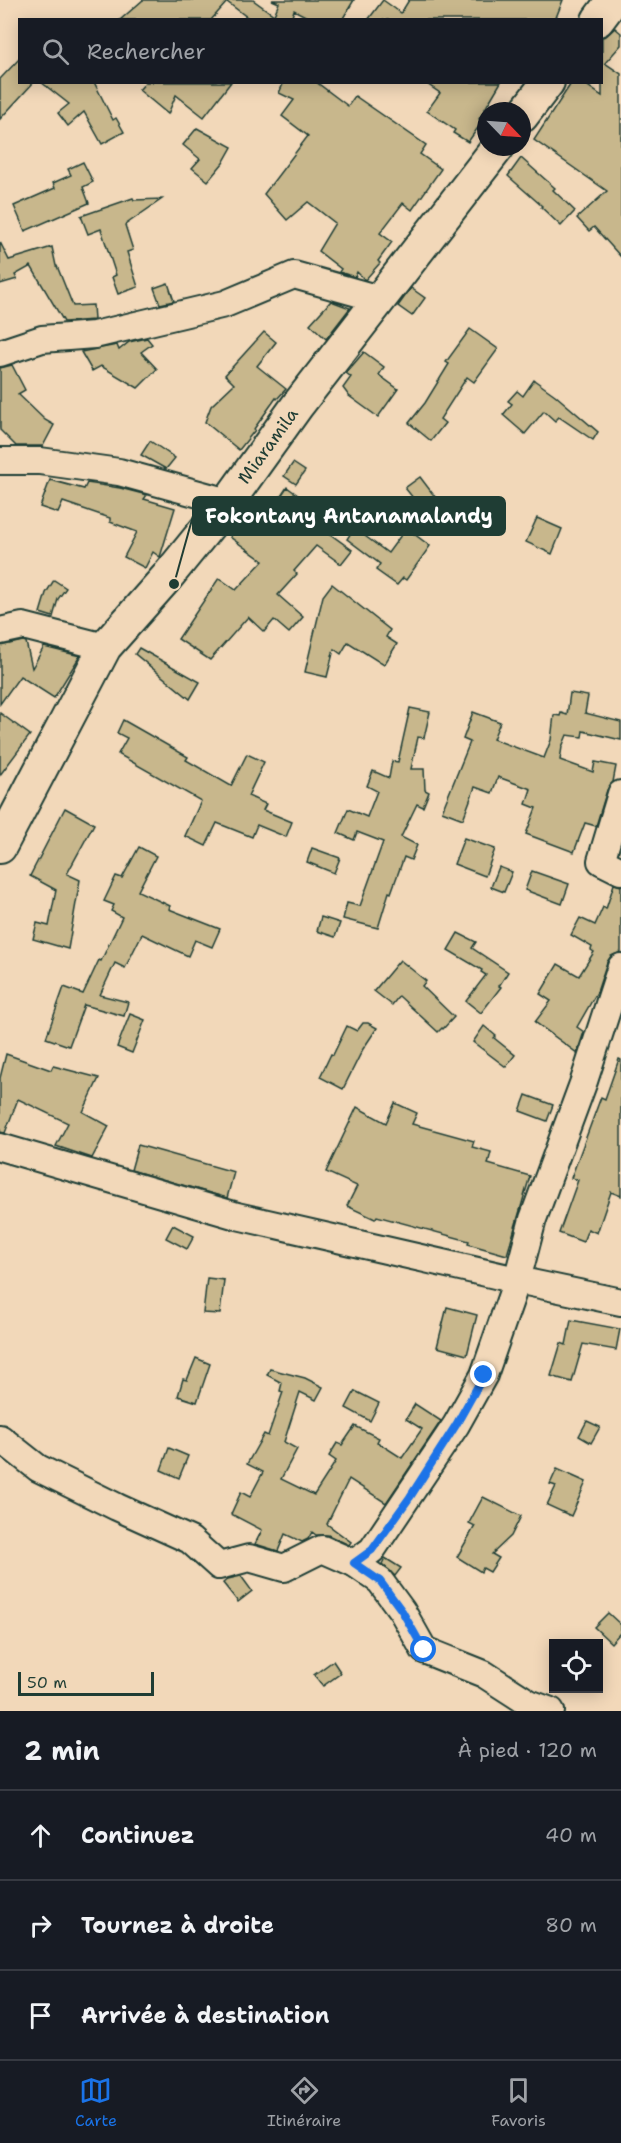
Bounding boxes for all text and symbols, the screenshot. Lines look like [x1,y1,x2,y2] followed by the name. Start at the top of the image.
[18,18,603,84] search box
[39,35,72,68] icon: search
[87,37,206,66] text: Rechercher
[477,102,531,156] north arrow
[232,403,304,489] street label: Miaramila
[193,497,505,535] callout: Fokontany Antanamalandy
[205,503,493,529] text: Fokontany Antanamalandy
[470,1361,496,1387] route end
[410,1636,436,1662] route start
[549,1639,603,1693] map controls
[549,1639,603,1693] button: locate
[18,1669,154,1696] scale bar
[27,1672,67,1693] text: 50 m
[24,1733,100,1768] text: 2 min
[457,1737,597,1763] text: À pied · 120 m
[24,1819,57,1852] icon: ahead
[81,1821,194,1850] text: Continuez
[545,1822,597,1848] text: 40 m
[24,1909,57,1942] icon: right
[81,1911,274,1940] text: Tournez à droite
[545,1912,597,1938] text: 80 m
[24,1999,57,2032] icon: arrive
[81,2001,329,2030] text: Arrivée à destination
[75,2074,117,2131] tab: Carte
[267,2074,341,2131] tab: Itinéraire
[491,2074,546,2131] tab: Favoris

